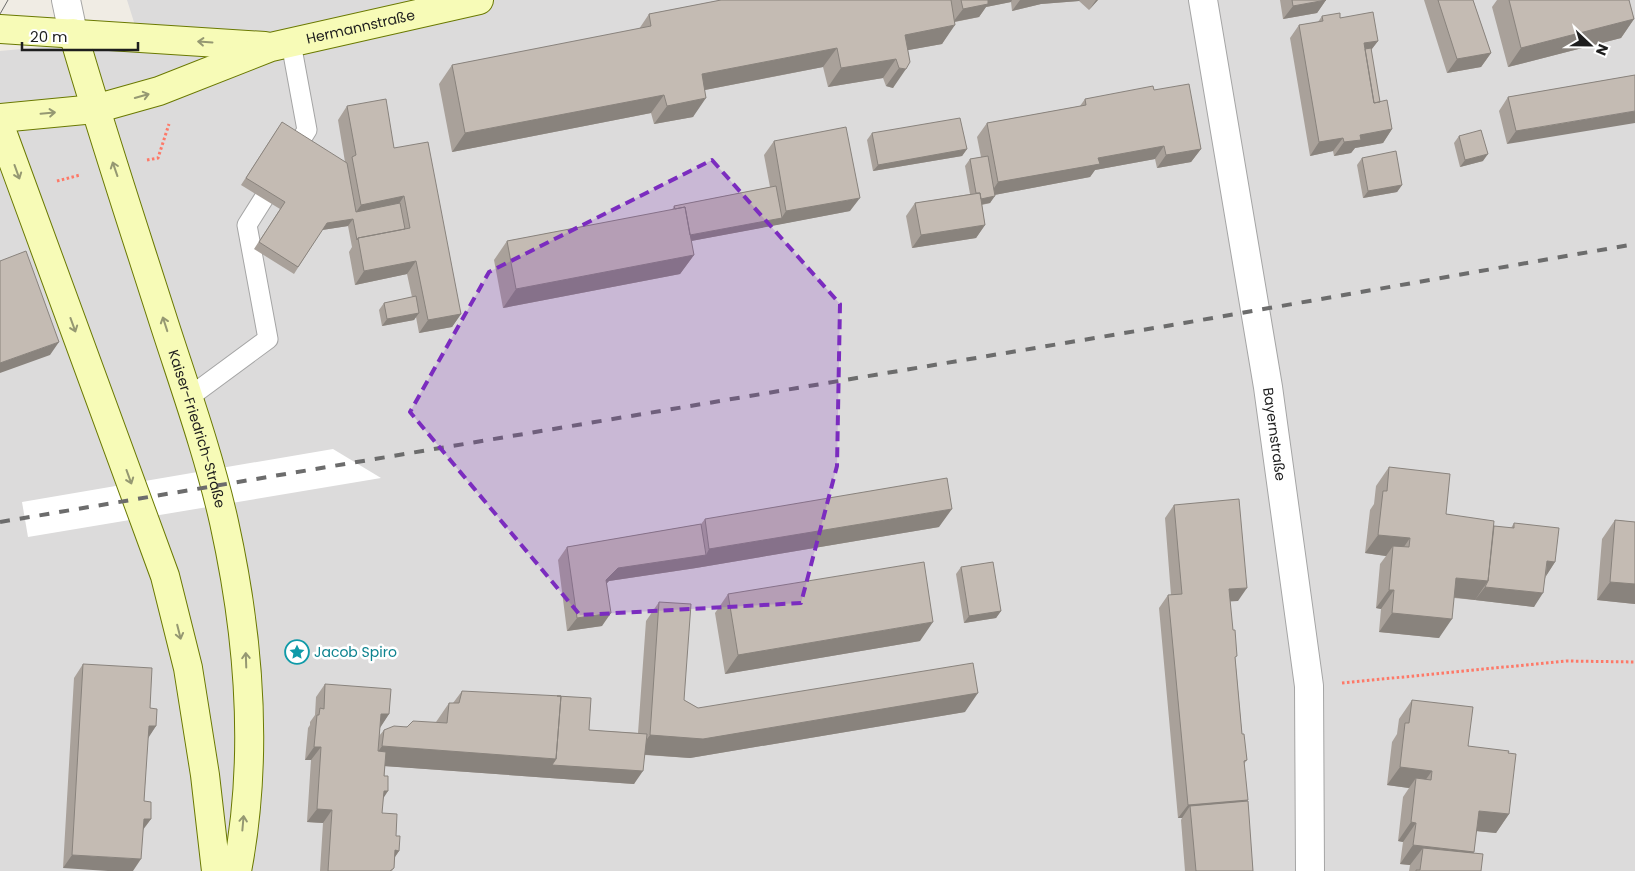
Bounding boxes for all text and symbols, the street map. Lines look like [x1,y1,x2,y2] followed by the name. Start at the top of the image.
[304,5,417,49] street label: Hermannstraße
[22,20,139,52] scale bar
[1565,20,1615,70] north arrow
[30,26,68,47] text: 20 m
[198,38,214,47] one-way arrow
[1591,41,1613,58] text: N
[134,91,150,100] one-way arrow
[39,108,55,118] one-way arrow
[109,162,119,178] one-way arrow
[13,164,22,180] one-way arrow
[159,316,169,332] one-way arrow
[69,317,78,332] one-way arrow
[163,347,230,510] street label: Kaiser-Friedrich-Straße
[1258,386,1291,482] street label: Bayernstraße
[125,469,134,484] one-way arrow
[175,623,184,639] one-way arrow
[284,639,310,665] place icon: Jacob Spiro
[314,642,397,662] place label: Jacob Spiro
[242,653,251,669] one-way arrow
[239,815,248,831] one-way arrow

